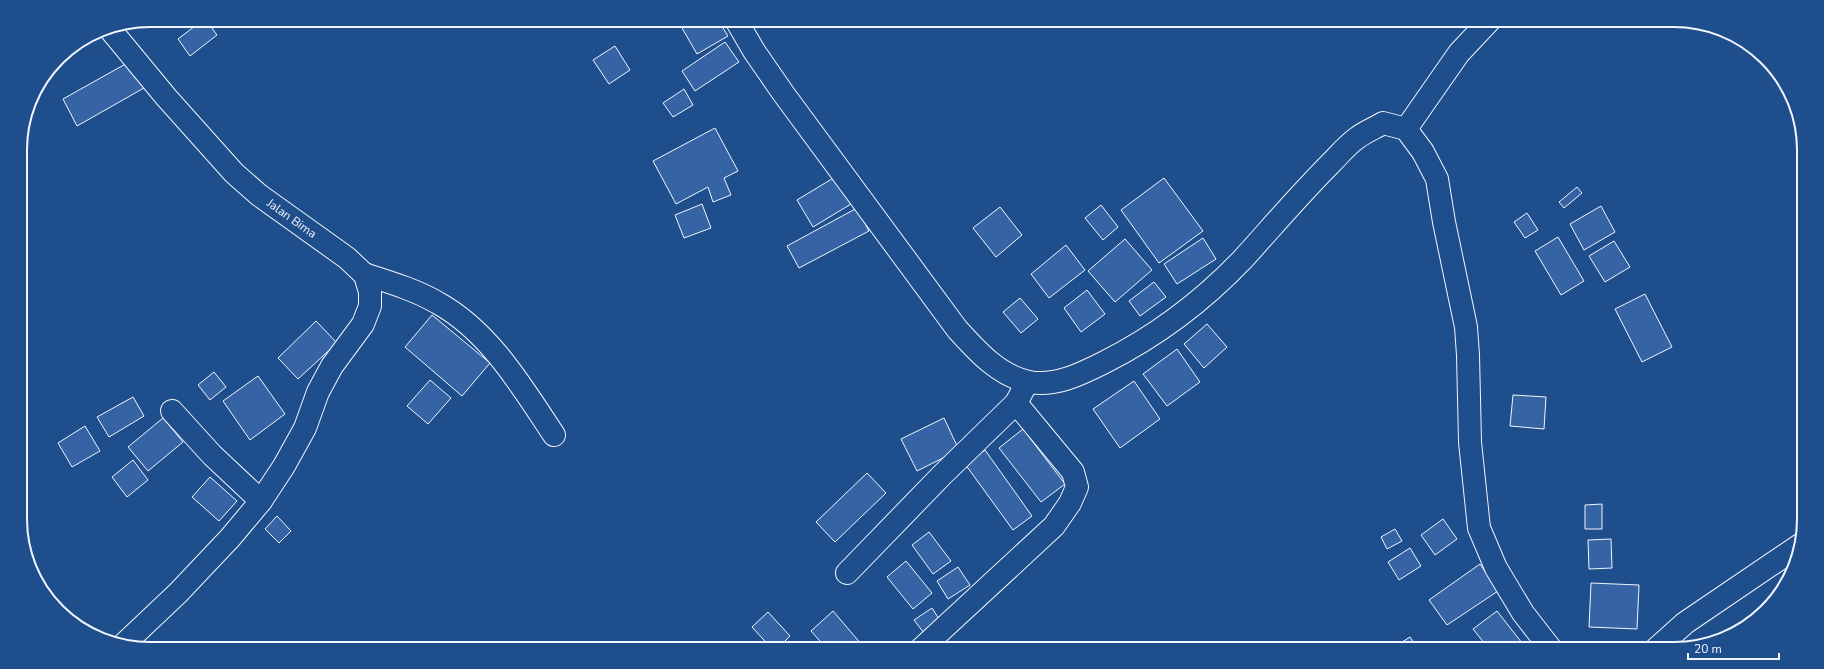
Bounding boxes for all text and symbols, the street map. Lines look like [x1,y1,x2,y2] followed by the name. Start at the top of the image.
[263,195,320,242] street label: Jalan Bima
[1688,635,1779,661] scale bar
[1694,641,1722,657] text: 20 m

